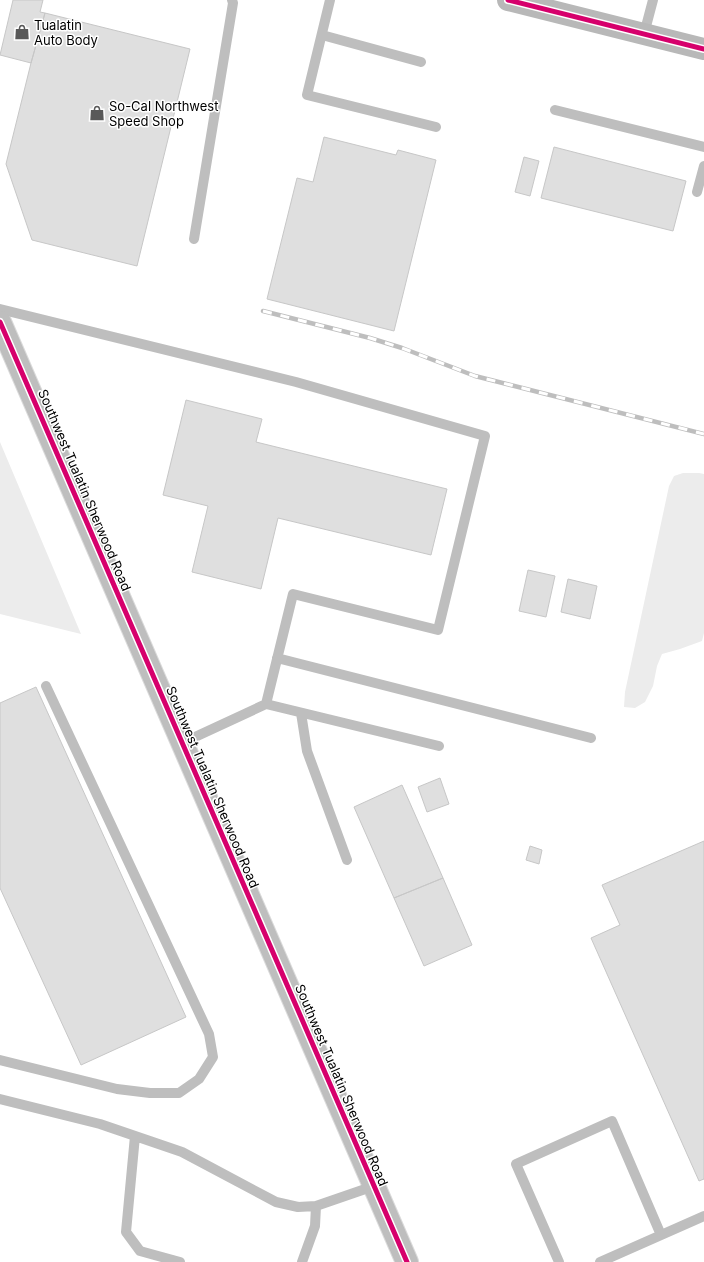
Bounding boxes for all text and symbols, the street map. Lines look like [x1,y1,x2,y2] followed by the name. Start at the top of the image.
[34,17,98,48] place label: Tualatin Auto Body
[13,23,31,41] shop icon: Tualatin Auto Body
[109,98,218,129] place label: So-Cal Northwest Speed Shop
[88,104,106,122] shop icon: So-Cal Northwest Speed Shop
[35,387,135,593] street label: Southwest Tualatin Sherwood Road
[163,684,263,890] street label: Southwest Tualatin Sherwood Road
[292,982,392,1188] street label: Southwest Tualatin Sherwood Road

